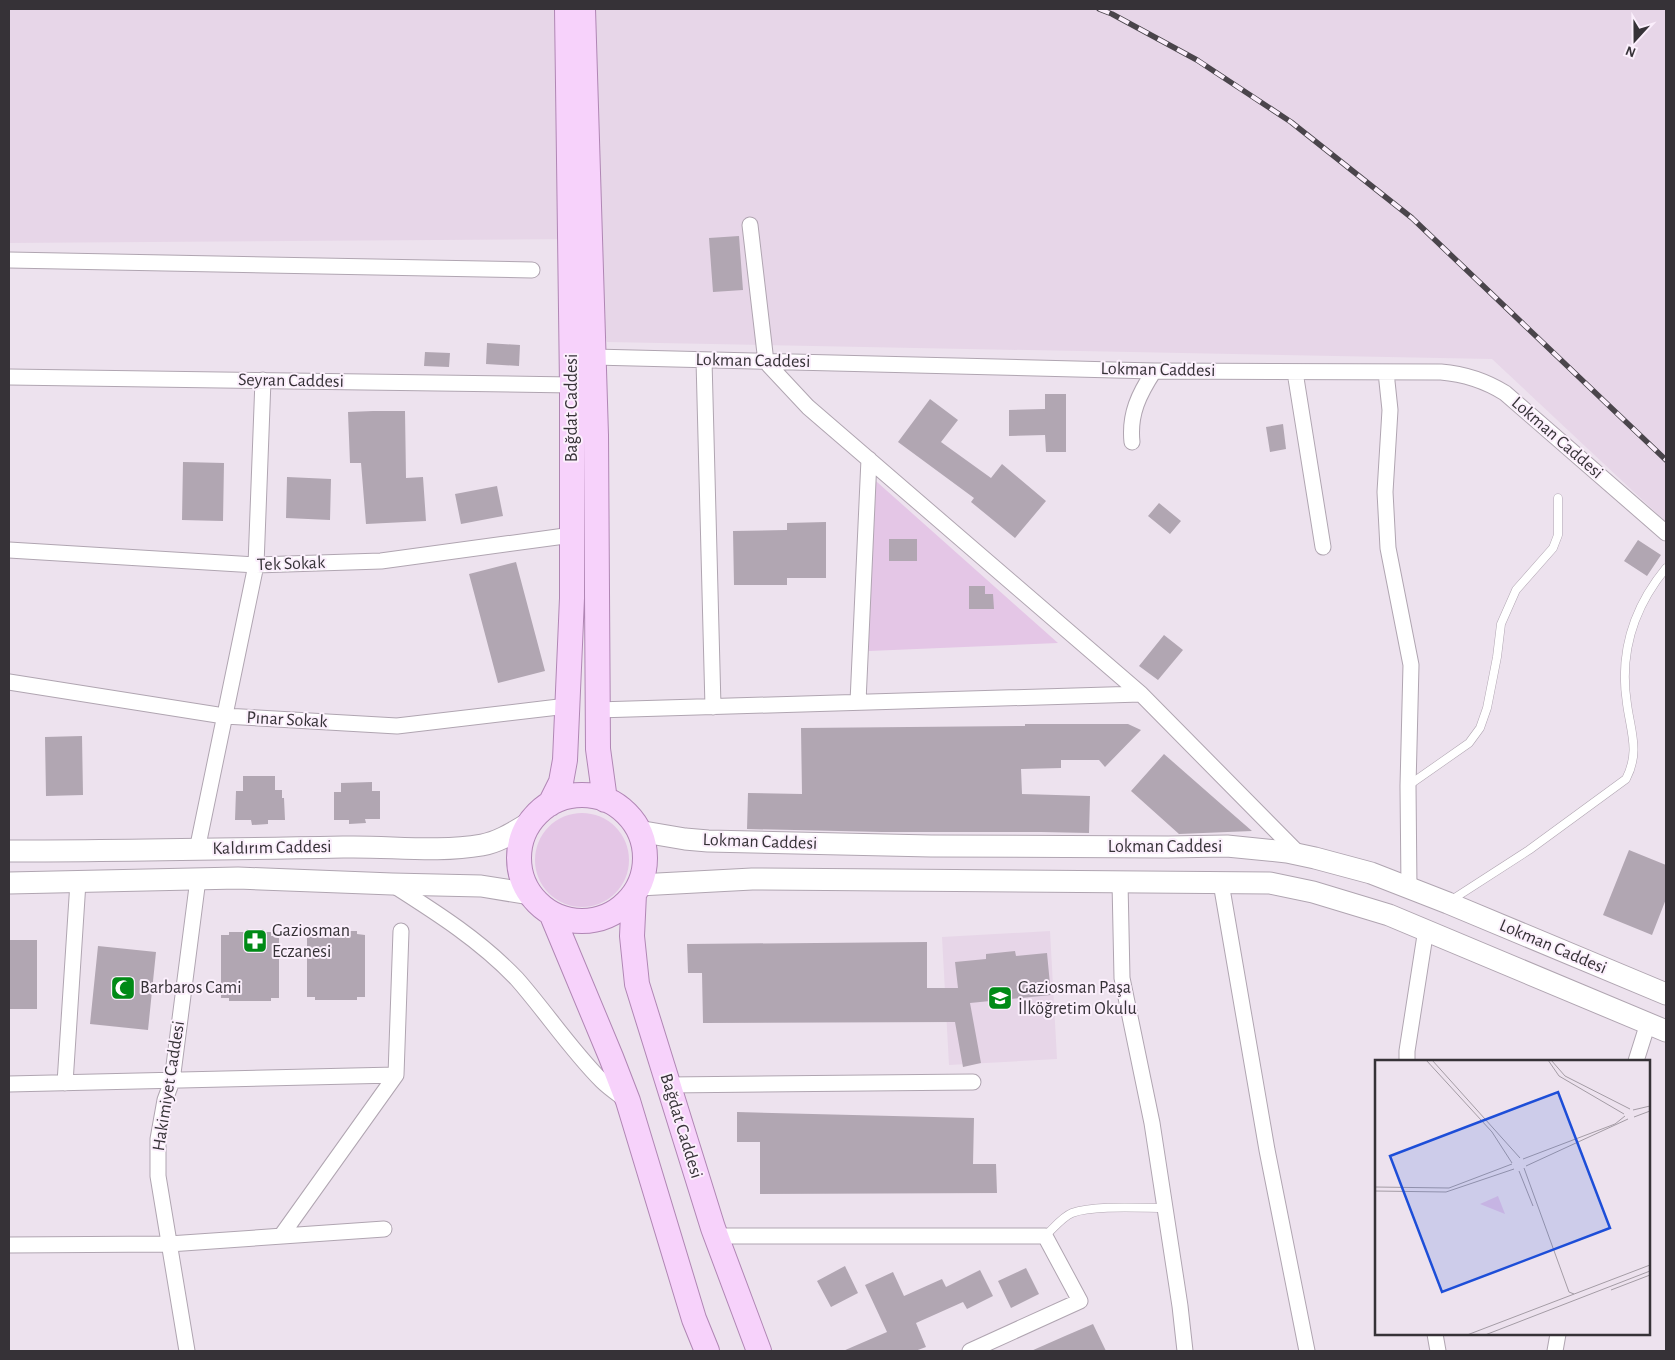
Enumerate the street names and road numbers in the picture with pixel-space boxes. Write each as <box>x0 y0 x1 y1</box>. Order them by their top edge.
street label: Lokman Caddesi <box>696 351 810 371</box>
street label: Bağdat Caddesi <box>563 354 581 462</box>
street label: Lokman Caddesi <box>1101 360 1215 380</box>
street label: Seyran Caddesi <box>238 371 344 391</box>
street label: Lokman Caddesi <box>1508 394 1606 482</box>
street label: Tek Sokak <box>256 554 326 574</box>
street label: Pınar Sokak <box>246 709 329 731</box>
street label: Lokman Caddesi <box>702 831 818 853</box>
street label: Kaldırım Caddesi <box>212 838 332 858</box>
street label: Lokman Caddesi <box>1108 838 1222 856</box>
street label: Lokman Caddesi <box>1497 916 1609 978</box>
street label: Hakimiyet Caddesi <box>150 1020 188 1152</box>
street label: Bağdat Caddesi <box>656 1071 706 1181</box>

